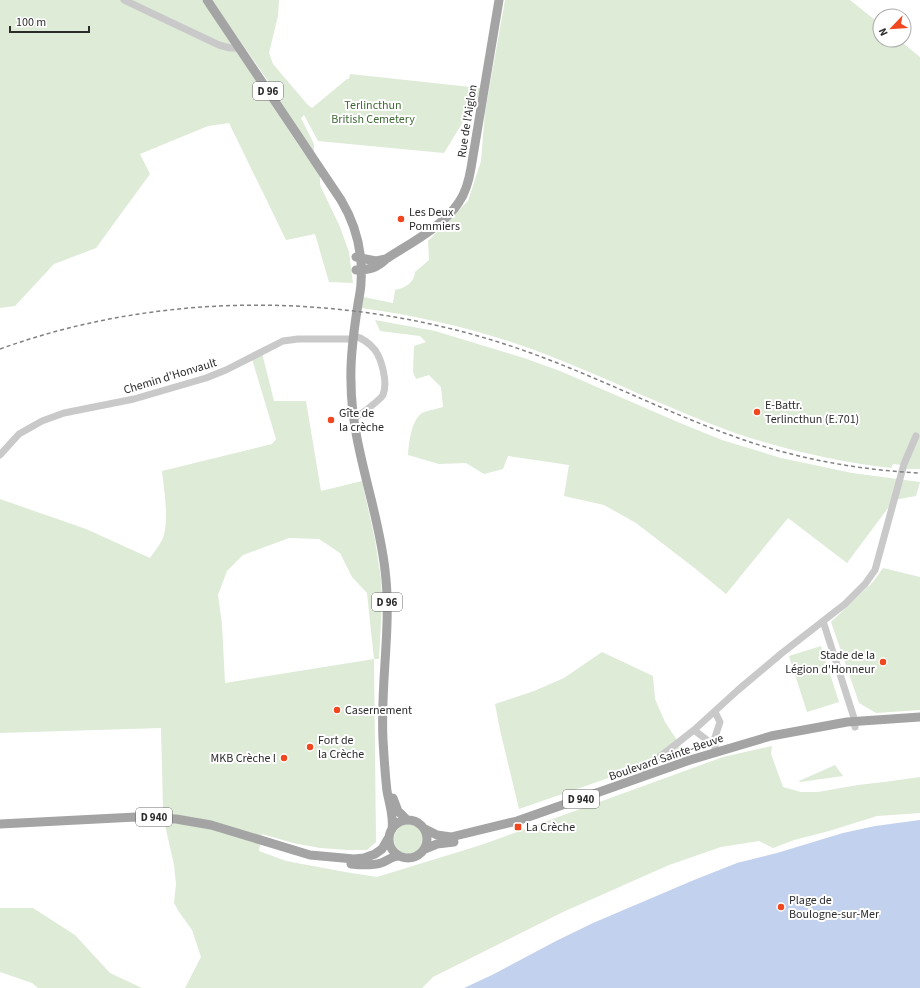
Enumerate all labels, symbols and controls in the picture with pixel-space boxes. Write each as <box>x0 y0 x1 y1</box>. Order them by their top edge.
scale bar <box>10 8 89 34</box>
north arrow <box>872 8 912 48</box>
text: 100 m <box>16 14 46 31</box>
text: N <box>875 26 892 39</box>
road number: D 96 <box>253 82 283 100</box>
street label: Rue de l'Aiglon <box>453 83 482 159</box>
park label: Terlincthun British Cemetery <box>331 97 415 128</box>
place label: Les Deux Pommiers <box>409 204 460 235</box>
marker: Les Deux Pommiers <box>396 214 406 224</box>
street label: Chemin d'Honvault <box>121 354 219 399</box>
place label: E-Battr. Terlincthun (E.701) <box>765 397 859 428</box>
place label: Gîte de la crèche <box>339 405 384 436</box>
marker: E-Battr. Terlincthun (E.701) <box>752 407 762 417</box>
marker: Gîte de la crèche <box>326 415 336 425</box>
road number: D 96 <box>372 593 402 611</box>
place label: Stade de la Légion d'Honneur <box>785 647 876 678</box>
marker: Stade de la Légion d'Honneur <box>878 657 888 667</box>
place label: Casernement <box>345 702 412 719</box>
marker: Casernement <box>332 705 342 715</box>
street label: Boulevard Sainte-Beuve <box>606 730 726 785</box>
place label: Fort de la Crèche <box>318 732 364 763</box>
marker: Fort de la Crèche <box>305 742 315 752</box>
place label: MKB Crèche I <box>211 750 276 767</box>
marker: MKB Crèche I <box>279 753 289 763</box>
road number: D 940 <box>563 790 599 808</box>
road number: D 940 <box>136 808 172 826</box>
place label: La Crèche <box>526 819 575 836</box>
marker: La Crèche <box>513 822 523 832</box>
place label: Plage de Boulogne-sur-Mer <box>789 892 880 923</box>
marker: Plage de Boulogne-sur-Mer <box>776 902 786 912</box>

